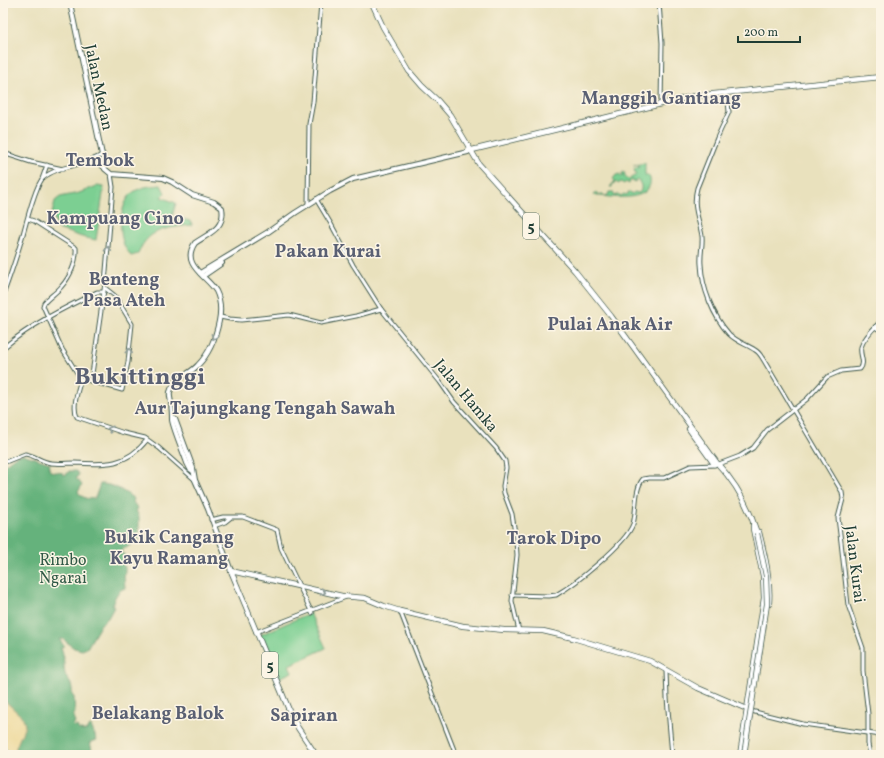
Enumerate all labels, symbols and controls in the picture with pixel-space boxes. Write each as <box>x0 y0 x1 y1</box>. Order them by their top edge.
scale bar <box>738 18 800 44</box>
text: 200 m <box>744 25 778 41</box>
street label: Jalan Medan <box>78 42 118 132</box>
district label: Manggih Gantiang <box>581 87 741 112</box>
district label: Tembok <box>66 149 134 174</box>
district label: Kampuang Cino <box>46 207 184 232</box>
road number: 5 <box>523 213 539 239</box>
district label: Pakan Kurai <box>275 240 381 265</box>
one-way arrow <box>104 246 113 252</box>
district label: Benteng Pasa Ateh <box>83 268 166 314</box>
district label: Pulai Anak Air <box>548 313 673 338</box>
one-way arrow <box>211 333 219 340</box>
one-way arrow <box>124 348 133 354</box>
street label: Jalan Hamka <box>428 355 503 438</box>
district label: Bukittinggi <box>75 361 205 395</box>
district label: Aur Tajungkang Tengah Sawah <box>135 397 396 422</box>
one-way arrow <box>106 425 113 434</box>
street label: Jalan Kurai <box>838 524 870 605</box>
district label: Bukik Cangang Kayu Ramang <box>104 526 234 572</box>
district label: Tarok Dipo <box>507 527 601 552</box>
park label: Rimbo Ngarai <box>39 550 87 590</box>
one-way arrow <box>320 587 326 595</box>
road number: 5 <box>262 652 278 678</box>
district label: Belakang Balok <box>92 702 224 727</box>
district label: Sapiran <box>270 704 338 729</box>

